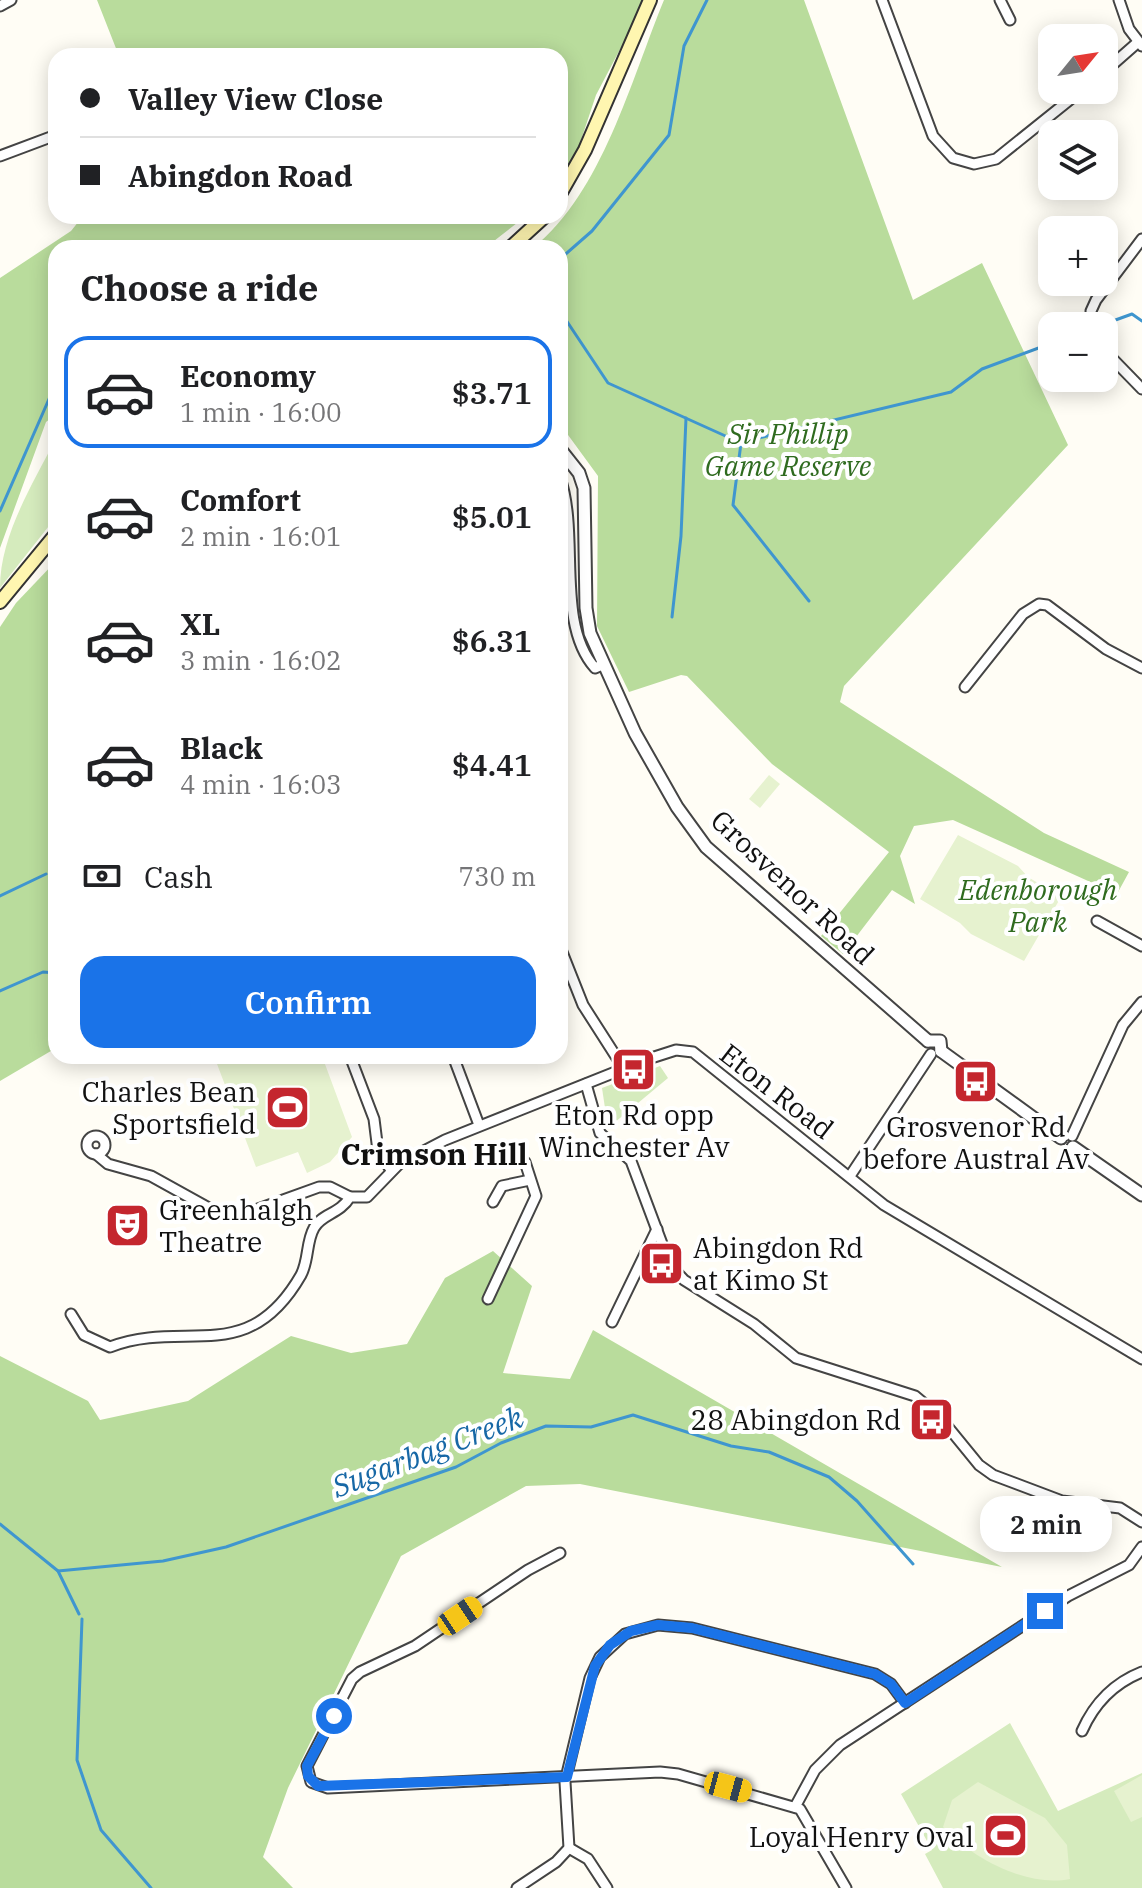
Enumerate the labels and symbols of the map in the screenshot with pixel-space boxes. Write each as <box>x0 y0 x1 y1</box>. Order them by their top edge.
north arrow <box>1038 24 1118 104</box>
park label: Sir Phillip Game Reserve <box>705 415 872 484</box>
street label: Grosvenor Road <box>703 802 883 972</box>
park label: Edenborough Park <box>958 871 1118 940</box>
street label: Eton Road <box>712 1035 842 1147</box>
bus stop icon: Eton Rd opp Winchester Av <box>610 1046 658 1094</box>
bus stop icon: Grosvenor Rd before Austral Av <box>952 1058 1000 1106</box>
place label: Charles Bean Sportsfield <box>82 1073 256 1142</box>
sports icon: Charles Bean Sportsfield <box>263 1083 311 1131</box>
place label: Eton Rd opp Winchester Av <box>538 1096 730 1165</box>
place label: Grosvenor Rd before Austral Av <box>863 1108 1089 1177</box>
district label: Crimson Hill <box>341 1134 527 1173</box>
place label: Greenhalgh Theatre <box>159 1191 313 1260</box>
theatre icon: Greenhalgh Theatre <box>104 1201 152 1249</box>
place label: Abingdon Rd at Kimo St <box>693 1229 863 1298</box>
bus stop icon: Abingdon Rd at Kimo St <box>638 1239 686 1287</box>
bus stop icon: 28 Abingdon Rd <box>908 1395 956 1443</box>
water label: Sugarbag Creek <box>325 1397 528 1506</box>
place label: 28 Abingdon Rd <box>691 1401 901 1438</box>
callout: 2 min <box>979 1495 1111 1551</box>
car <box>433 1593 487 1639</box>
route end <box>1027 1593 1063 1629</box>
route start <box>316 1698 352 1734</box>
car <box>702 1769 754 1805</box>
sports icon: Loyal Henry Oval <box>981 1812 1029 1860</box>
place label: Loyal Henry Oval <box>749 1818 974 1855</box>

